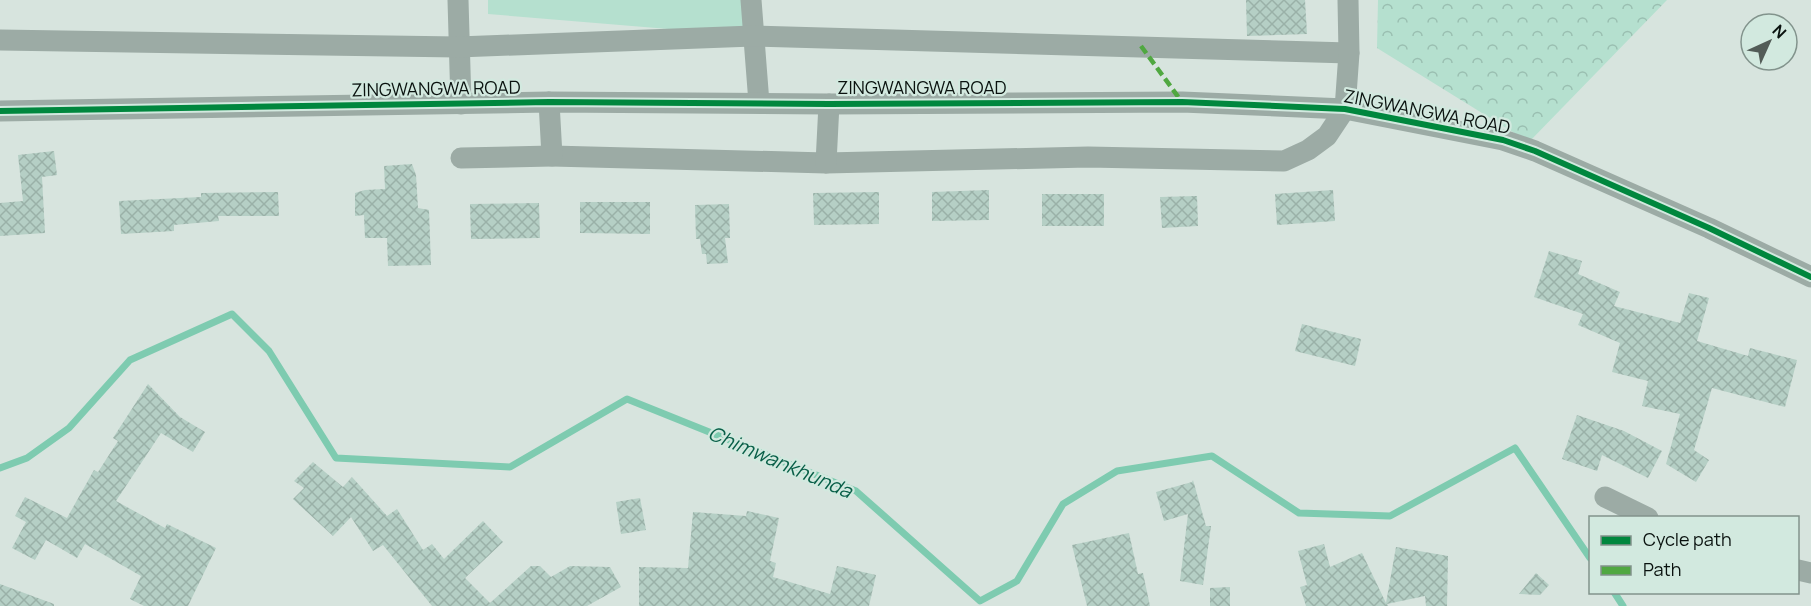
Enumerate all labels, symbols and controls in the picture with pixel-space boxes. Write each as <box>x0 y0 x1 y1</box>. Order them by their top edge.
north arrow <box>1739 12 1799 72</box>
text: N <box>1768 20 1791 43</box>
street label: ZINGWANGWA ROAD <box>351 75 521 101</box>
street label: ZINGWANGWA ROAD <box>837 75 1007 99</box>
street label: ZINGWANGWA ROAD <box>1342 83 1513 139</box>
water label: Chimwankhunda <box>704 419 857 504</box>
legend <box>1589 516 1799 594</box>
text: Cycle path <box>1643 527 1732 551</box>
text: Path <box>1643 557 1681 581</box>

